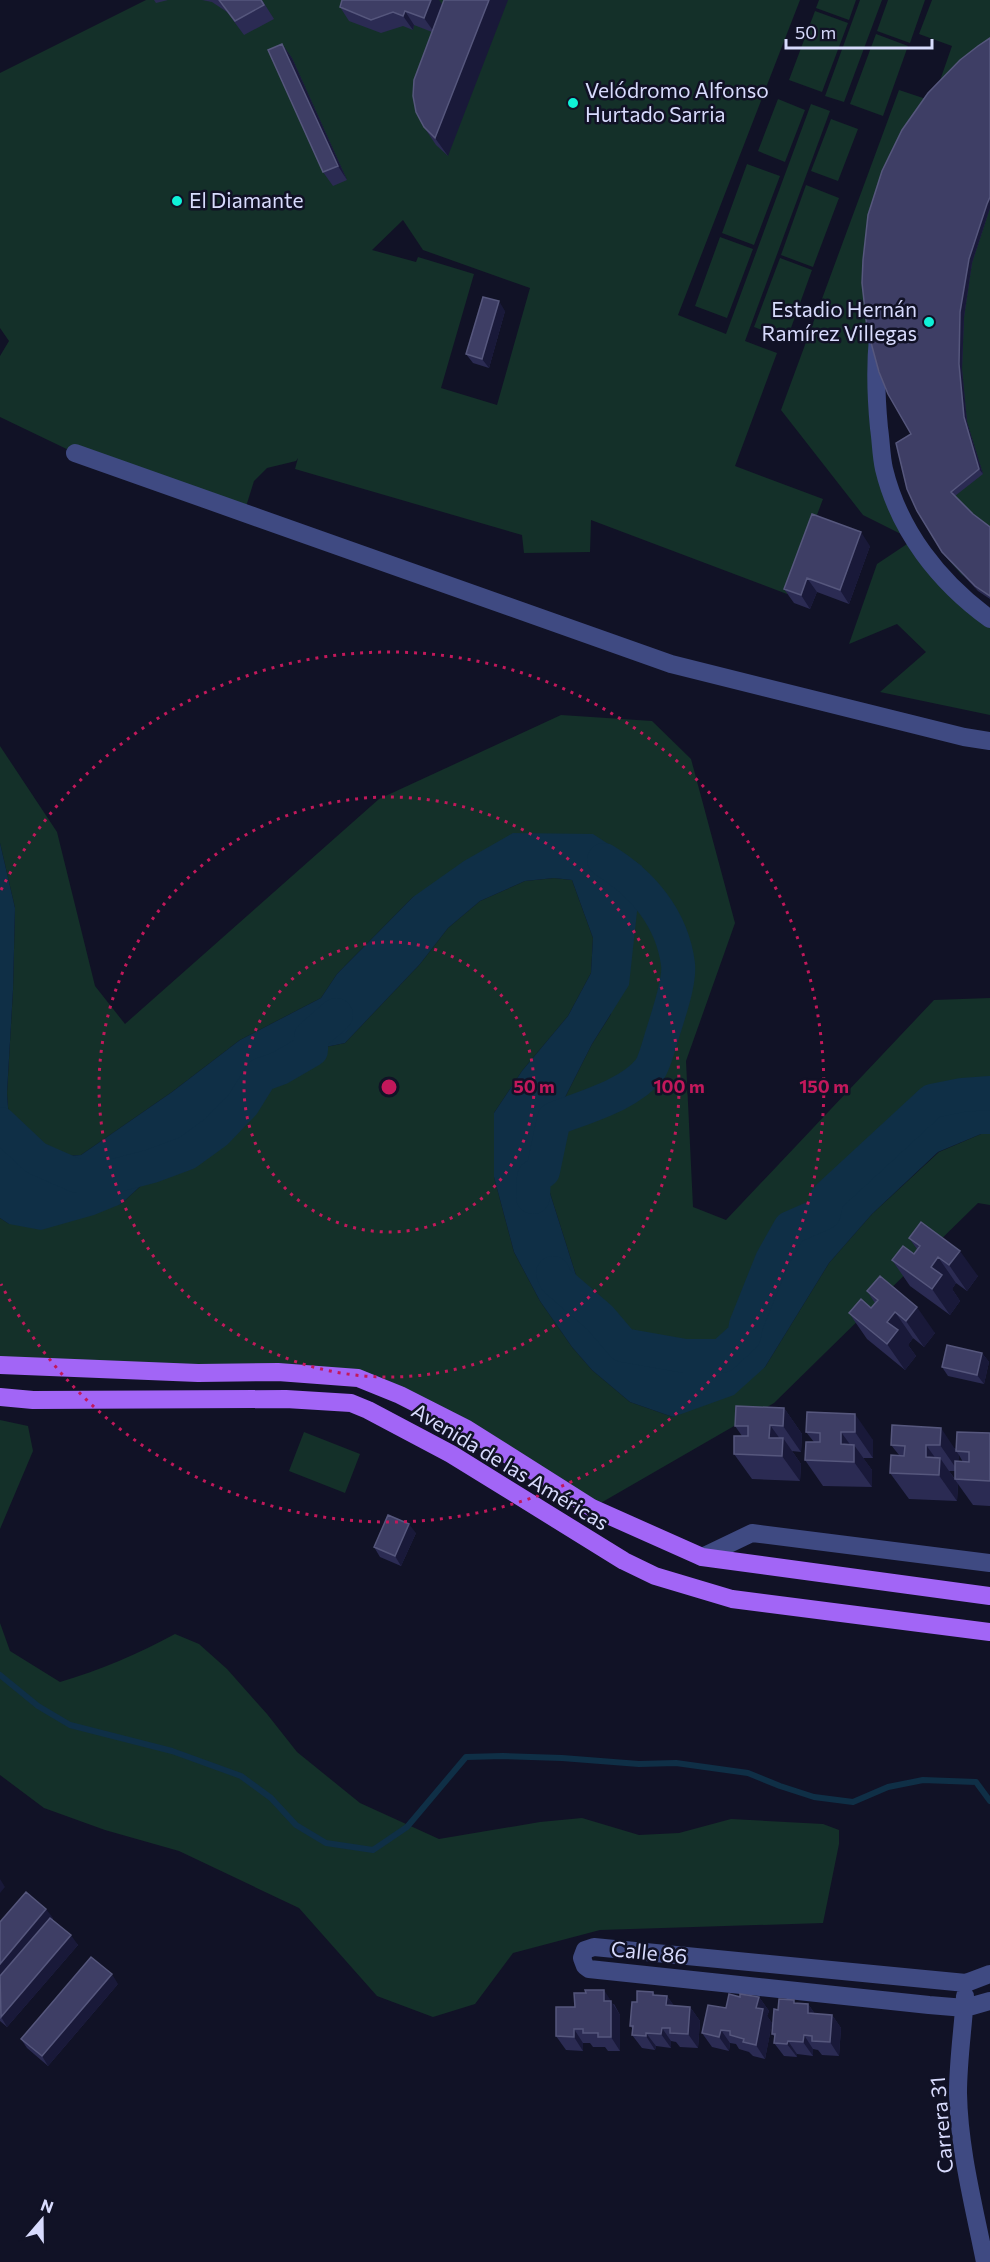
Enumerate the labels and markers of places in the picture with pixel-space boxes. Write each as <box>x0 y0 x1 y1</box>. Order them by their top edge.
place label: Velódromo Alfonso Hurtado Sarria <box>585 77 769 126</box>
marker: Velódromo Alfonso Hurtado Sarria <box>566 96 580 110</box>
place label: El Diamante <box>189 187 304 212</box>
marker: El Diamante <box>170 194 184 208</box>
place label: Estadio Hernán Ramírez Villegas <box>761 296 917 345</box>
marker: Estadio Hernán Ramírez Villegas <box>922 315 936 329</box>
centre of rings <box>379 1077 399 1097</box>

